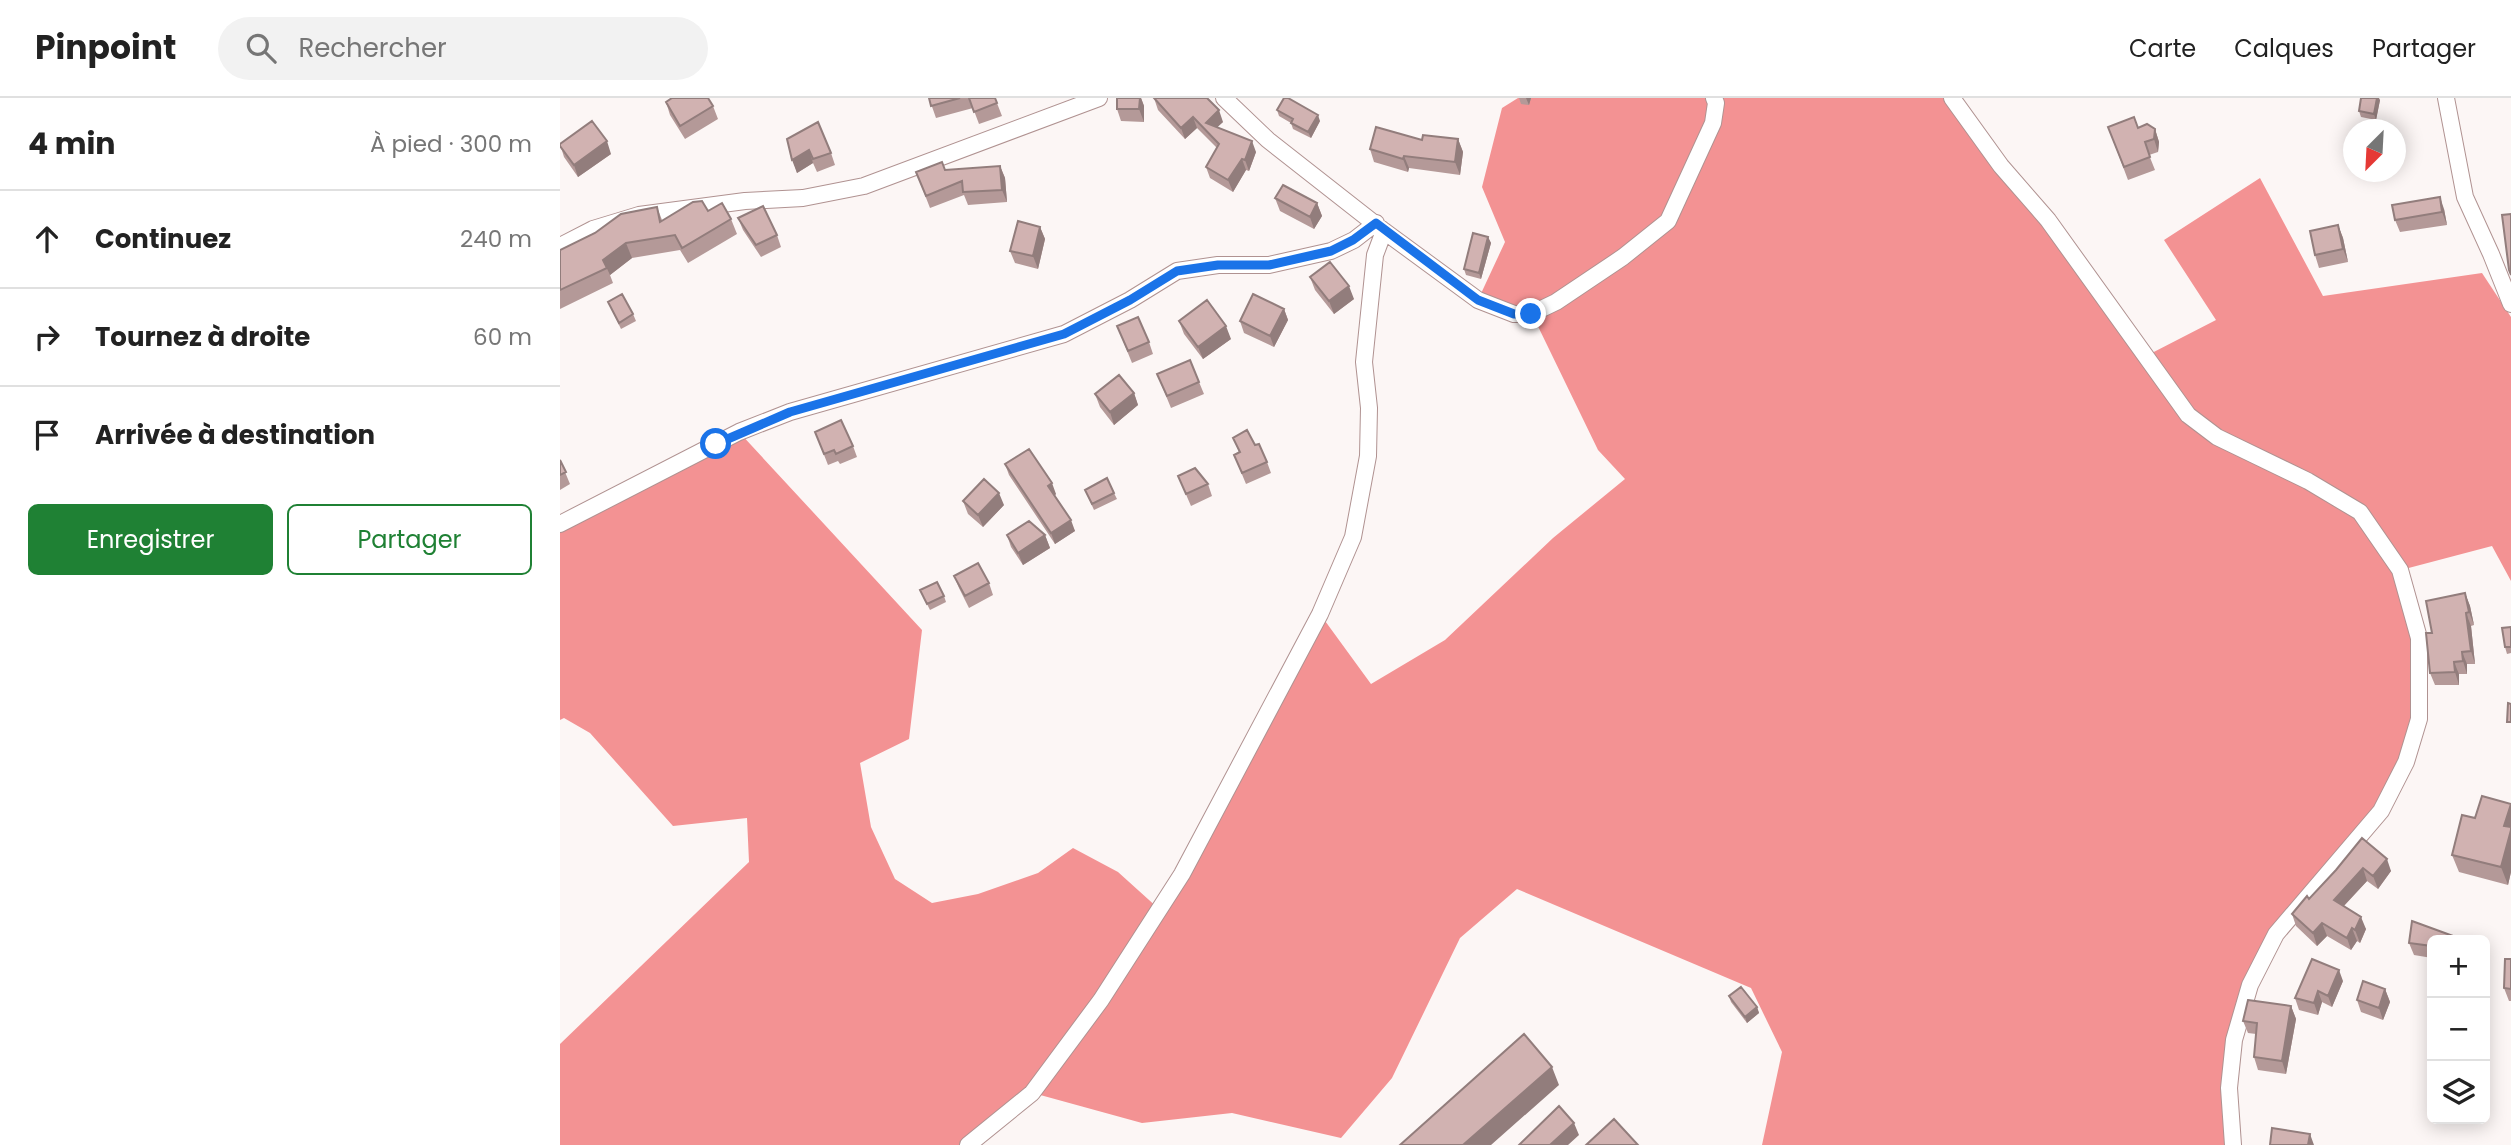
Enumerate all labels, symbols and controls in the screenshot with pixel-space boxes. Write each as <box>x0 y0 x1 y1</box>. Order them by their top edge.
search box <box>218 17 708 80</box>
text: Pinpoint <box>35 24 176 71</box>
icon: search <box>242 29 280 67</box>
text: Rechercher <box>298 30 447 66</box>
text: Carte <box>2129 32 2196 65</box>
text: Calques <box>2234 32 2334 65</box>
text: Partager <box>2372 32 2476 65</box>
north arrow <box>2343 119 2406 182</box>
text: 4 min <box>28 122 116 165</box>
text: À pied · 300 m <box>370 128 532 160</box>
icon: ahead <box>28 220 66 258</box>
text: Continuez <box>95 221 231 257</box>
text: 240 m <box>460 223 532 255</box>
route end <box>1515 298 1546 329</box>
icon: right <box>28 318 66 356</box>
text: Tournez à droite <box>95 319 310 355</box>
text: 60 m <box>473 321 532 353</box>
icon: arrive <box>28 416 66 454</box>
text: Arrivée à destination <box>95 417 375 453</box>
route start <box>700 428 731 459</box>
button: Enregistrer <box>28 504 273 575</box>
button: Partager <box>287 504 532 575</box>
map controls <box>2427 935 2490 1124</box>
button: + <box>2427 935 2490 998</box>
button: − <box>2427 998 2490 1061</box>
button: layers <box>2427 1061 2490 1124</box>

